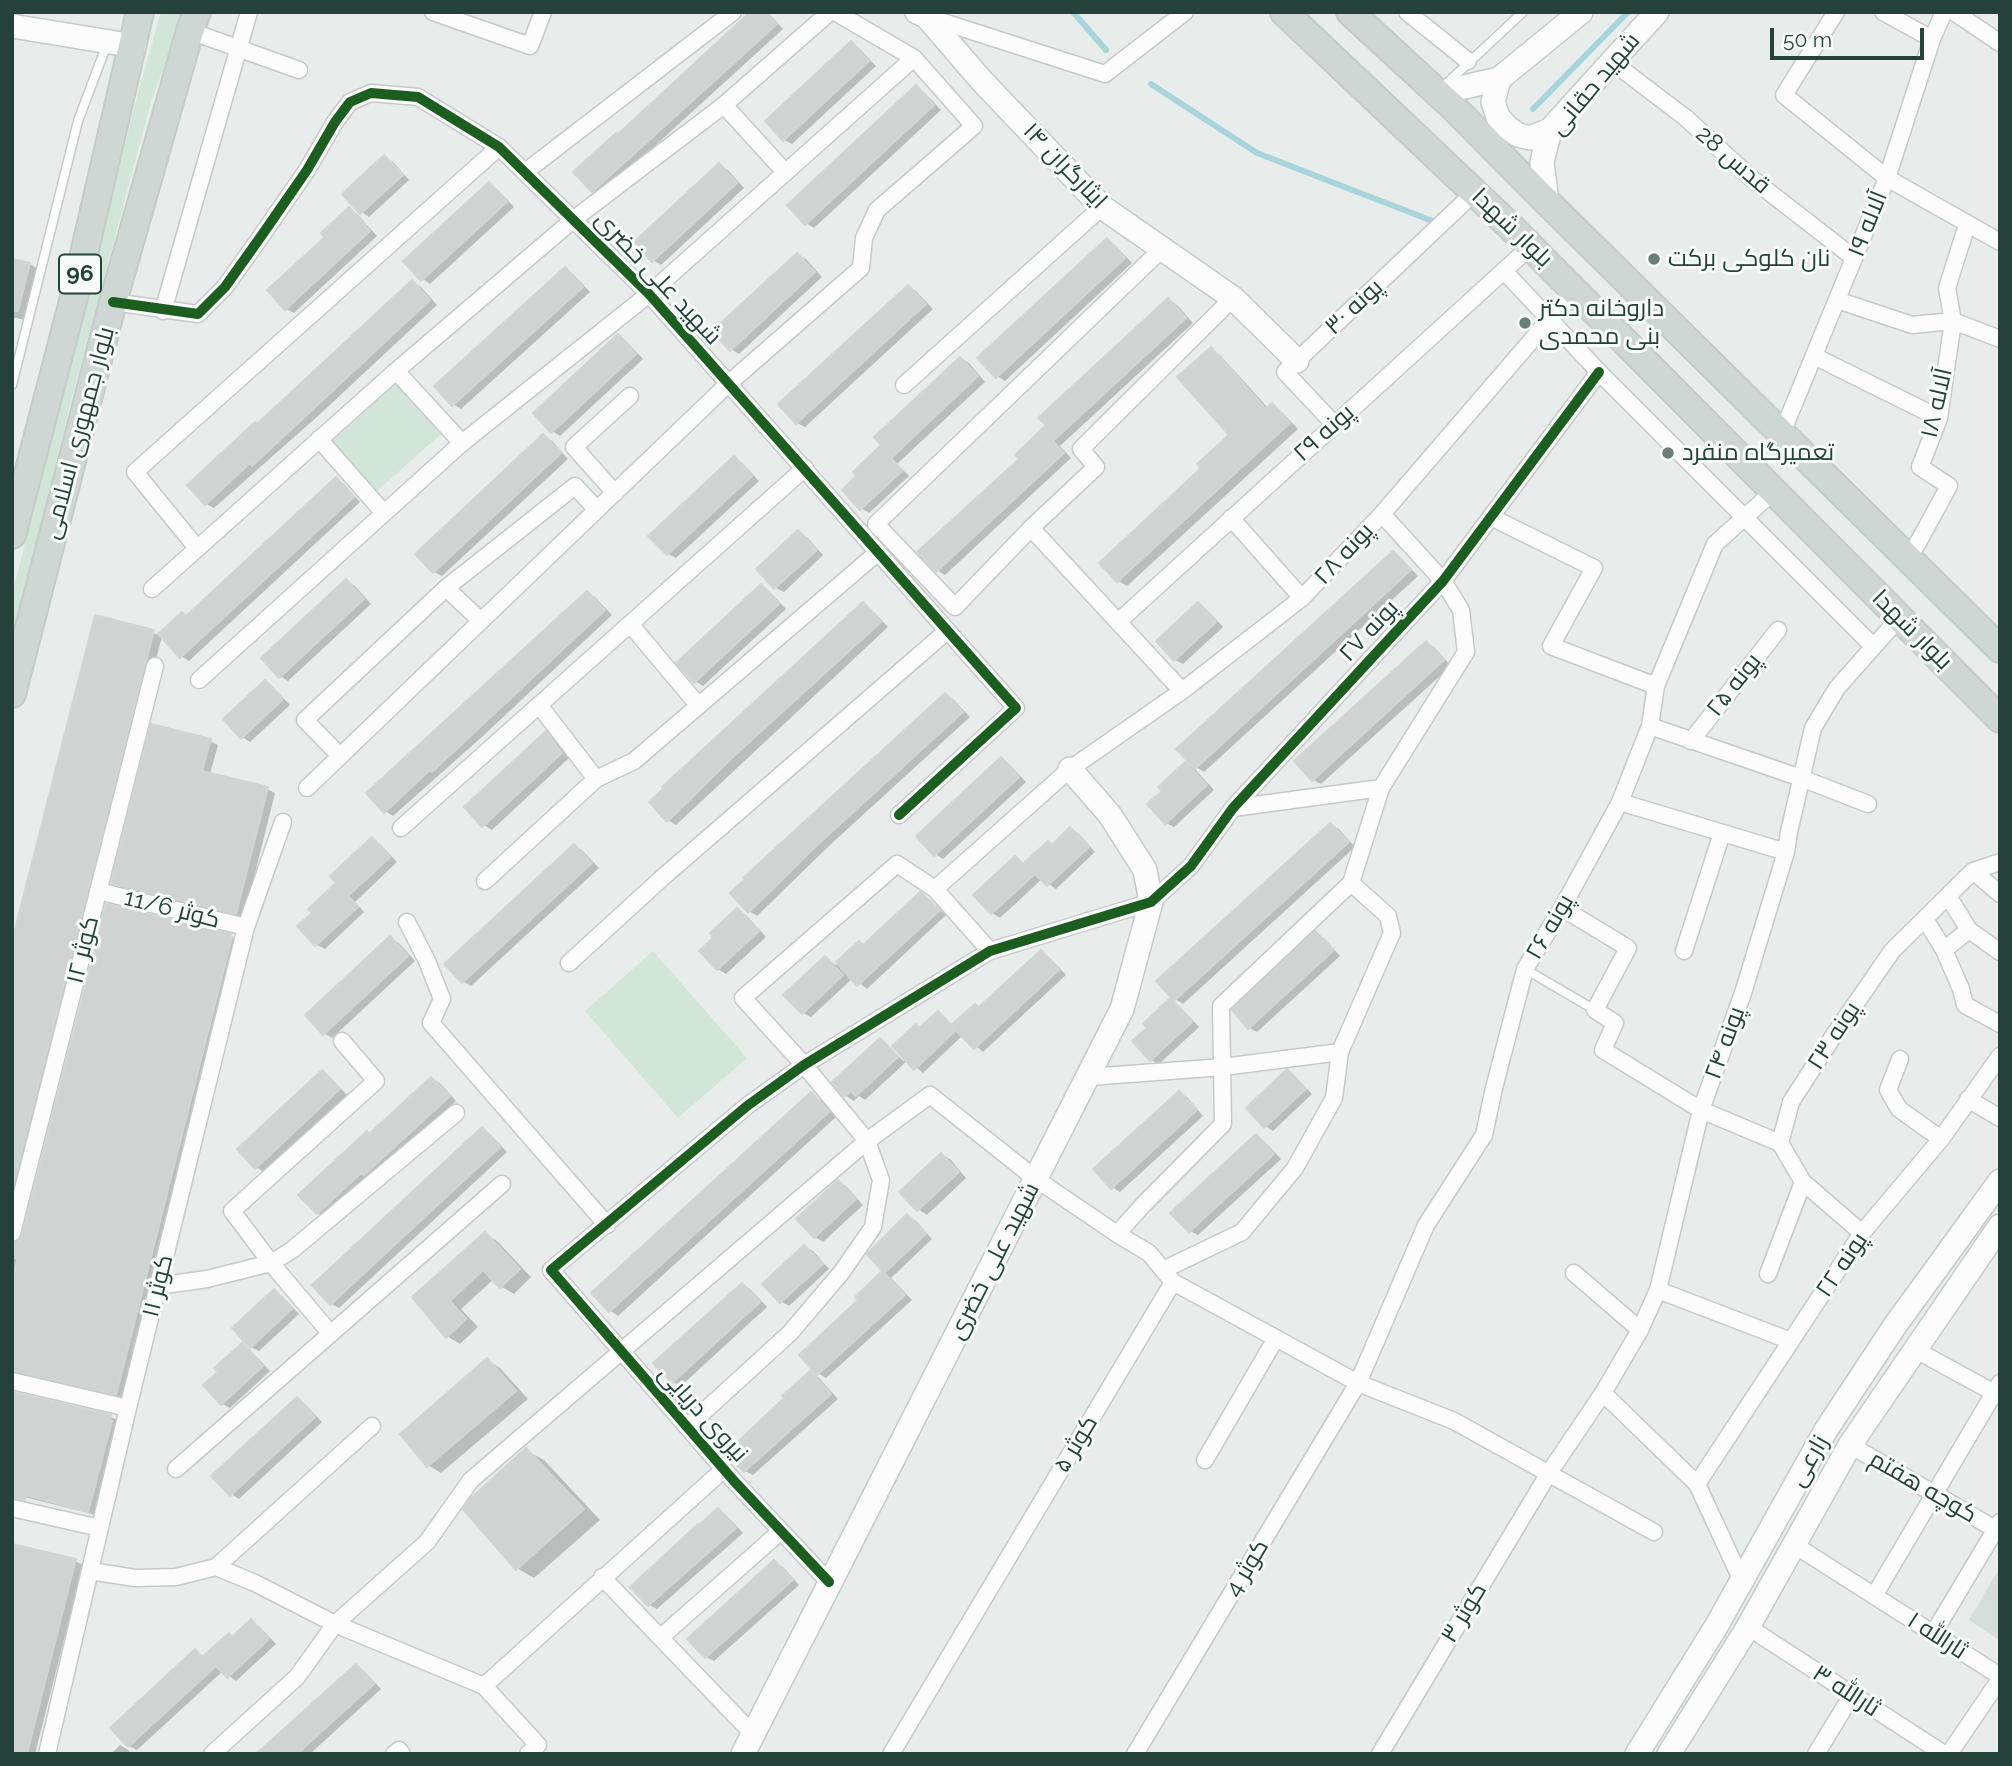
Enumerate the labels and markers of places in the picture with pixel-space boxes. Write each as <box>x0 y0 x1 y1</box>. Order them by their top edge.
place label: نان کلوکی برکت <box>1668 245 1830 273</box>
marker: نان کلوکی برکت <box>1646 251 1662 267</box>
place label: داروخانه دکتر بنی محمدی <box>1539 295 1664 351</box>
marker: داروخانه دکتر بنی محمدی <box>1517 315 1533 331</box>
place label: تعمیرگاه منفرد <box>1682 439 1834 467</box>
marker: تعمیرگاه منفرد <box>1660 445 1676 461</box>

